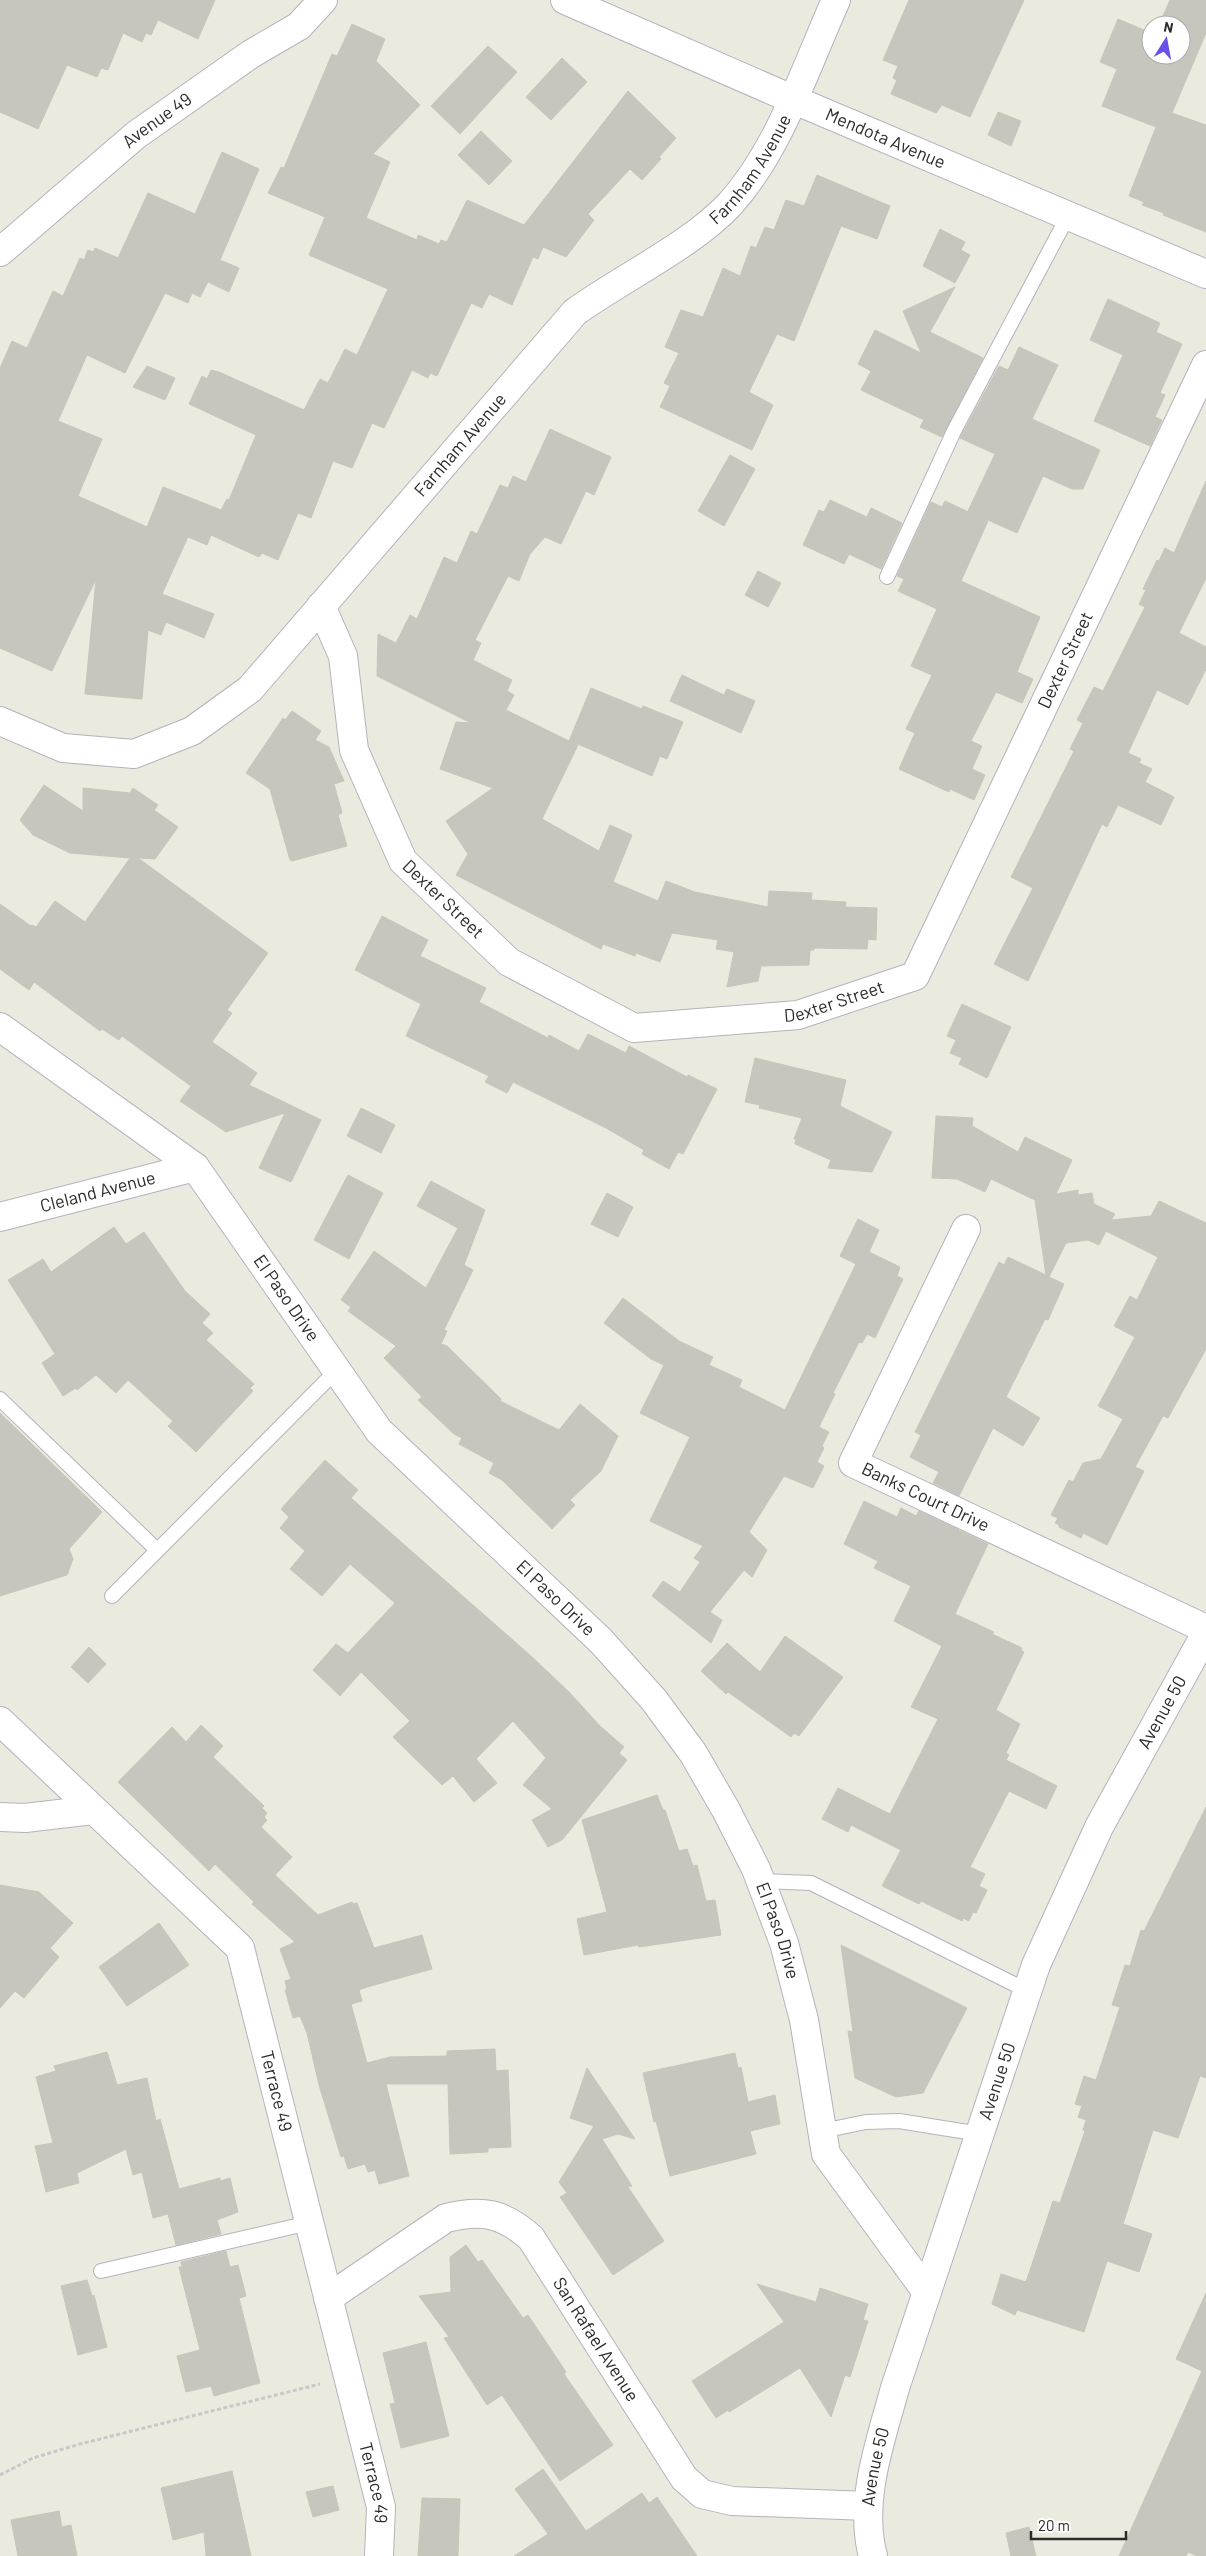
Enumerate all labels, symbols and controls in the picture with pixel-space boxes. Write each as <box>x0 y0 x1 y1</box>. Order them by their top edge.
north arrow <box>1141 15 1191 65</box>
text: N <box>1162 18 1175 36</box>
street label: Avenue 49 <box>117 87 195 152</box>
street label: Mendota Avenue <box>822 102 949 173</box>
street label: Farnham Avenue <box>704 110 795 229</box>
street label: Farnham Avenue <box>409 388 510 501</box>
street label: Dexter Street <box>1032 608 1097 712</box>
street label: Dexter Street <box>398 855 489 942</box>
street label: Dexter Street <box>783 975 887 1026</box>
street label: Cleland Avenue <box>38 1166 158 1216</box>
street label: El Paso Drive <box>249 1250 325 1345</box>
street label: Banks Court Drive <box>858 1457 993 1536</box>
street label: El Paso Drive <box>512 1555 600 1640</box>
street label: Avenue 50 <box>1132 1671 1190 1752</box>
street label: El Paso Drive <box>752 1879 805 1981</box>
street label: Avenue 50 <box>973 2039 1019 2122</box>
street label: Terrace 49 <box>256 2048 298 2134</box>
street label: San Rafael Avenue <box>549 2273 644 2405</box>
street label: Avenue 50 <box>856 2425 893 2507</box>
street label: Terrace 49 <box>355 2440 393 2524</box>
scale bar <box>1031 2508 1126 2540</box>
text: 20 m <box>1038 2516 1070 2534</box>

